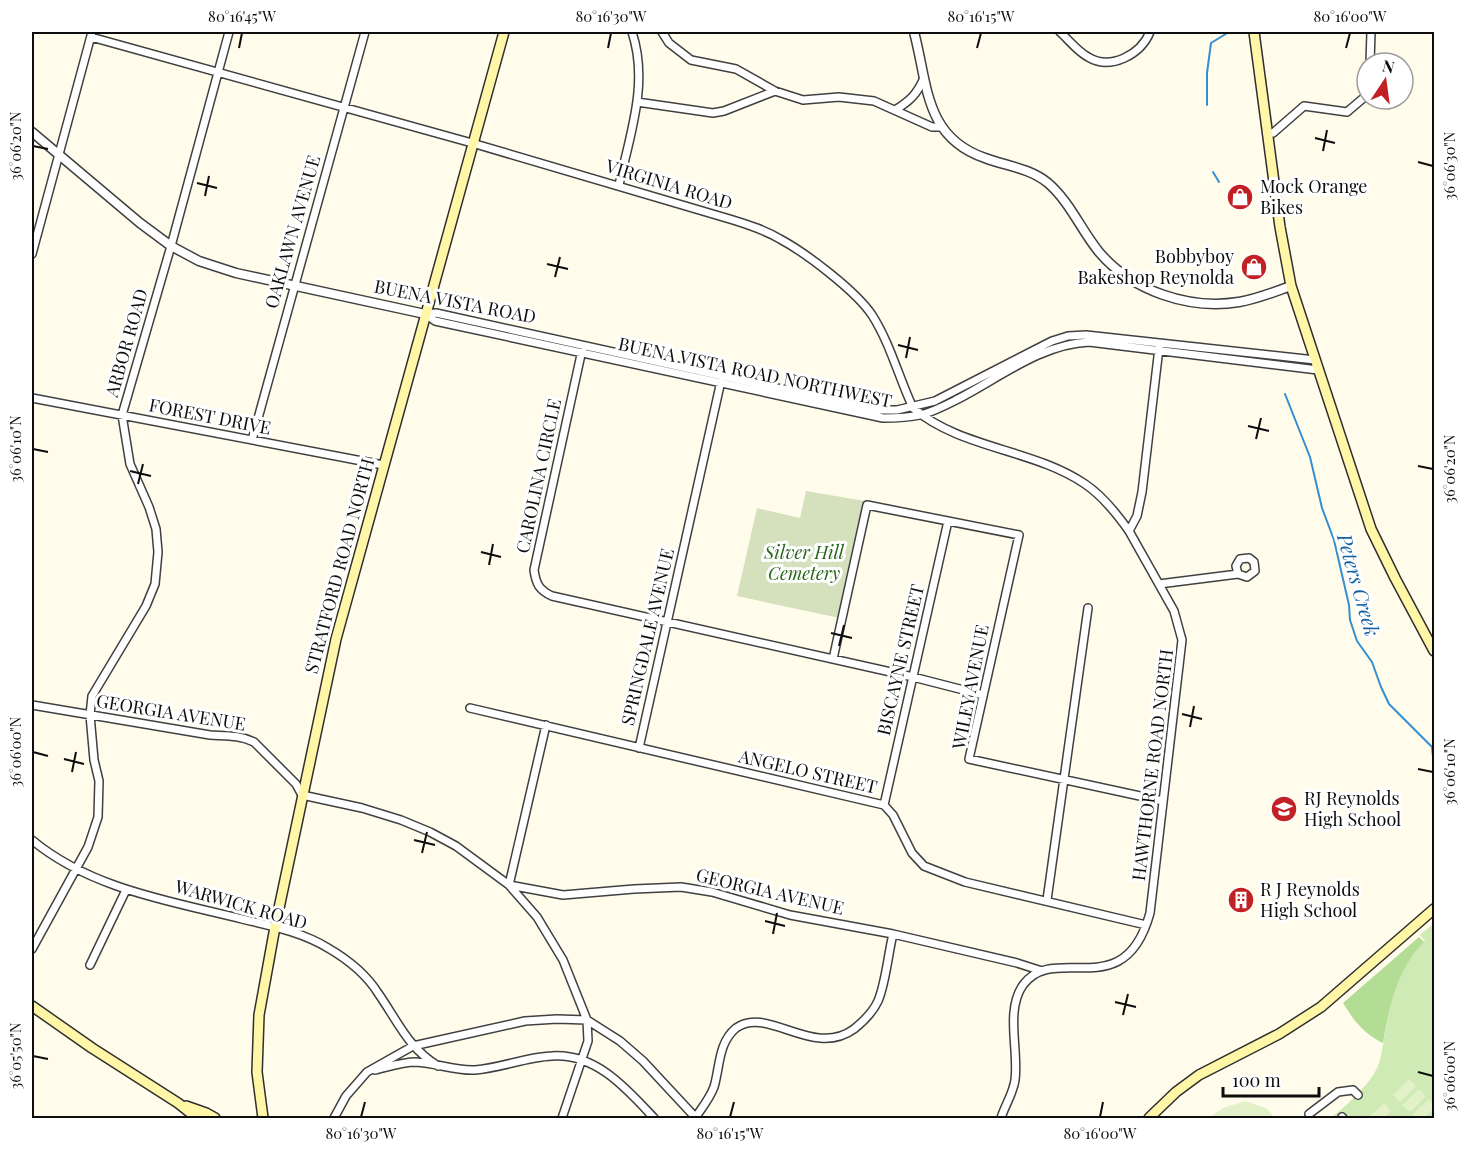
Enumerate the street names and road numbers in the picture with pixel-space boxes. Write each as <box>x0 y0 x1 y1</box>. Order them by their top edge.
street label: OAKLAWN AVENUE <box>259 152 325 311</box>
street label: VIRGINIA ROAD <box>602 153 736 215</box>
street label: BUENA VISTA ROAD <box>372 274 538 328</box>
street label: ARBOR ROAD <box>99 286 153 401</box>
street label: BUENA VISTA ROAD NORTHWEST <box>616 331 894 413</box>
street label: FOREST DRIVE <box>147 392 273 440</box>
street label: CAROLINA CIRCLE <box>510 396 566 555</box>
street label: STRATFORD ROAD NORTH <box>299 455 379 676</box>
street label: SPRINGDALE AVENUE <box>615 546 679 728</box>
street label: BISCAYNE STREET <box>871 582 929 738</box>
street label: WILEY AVENUE <box>946 622 994 752</box>
street label: HAWTHORNE ROAD NORTH <box>1126 648 1178 882</box>
street label: GEORGIA AVENUE <box>95 688 248 736</box>
street label: ANGELO STREET <box>736 743 880 799</box>
street label: GEORGIA AVENUE <box>694 862 847 920</box>
street label: WARWICK ROAD <box>171 873 310 934</box>

